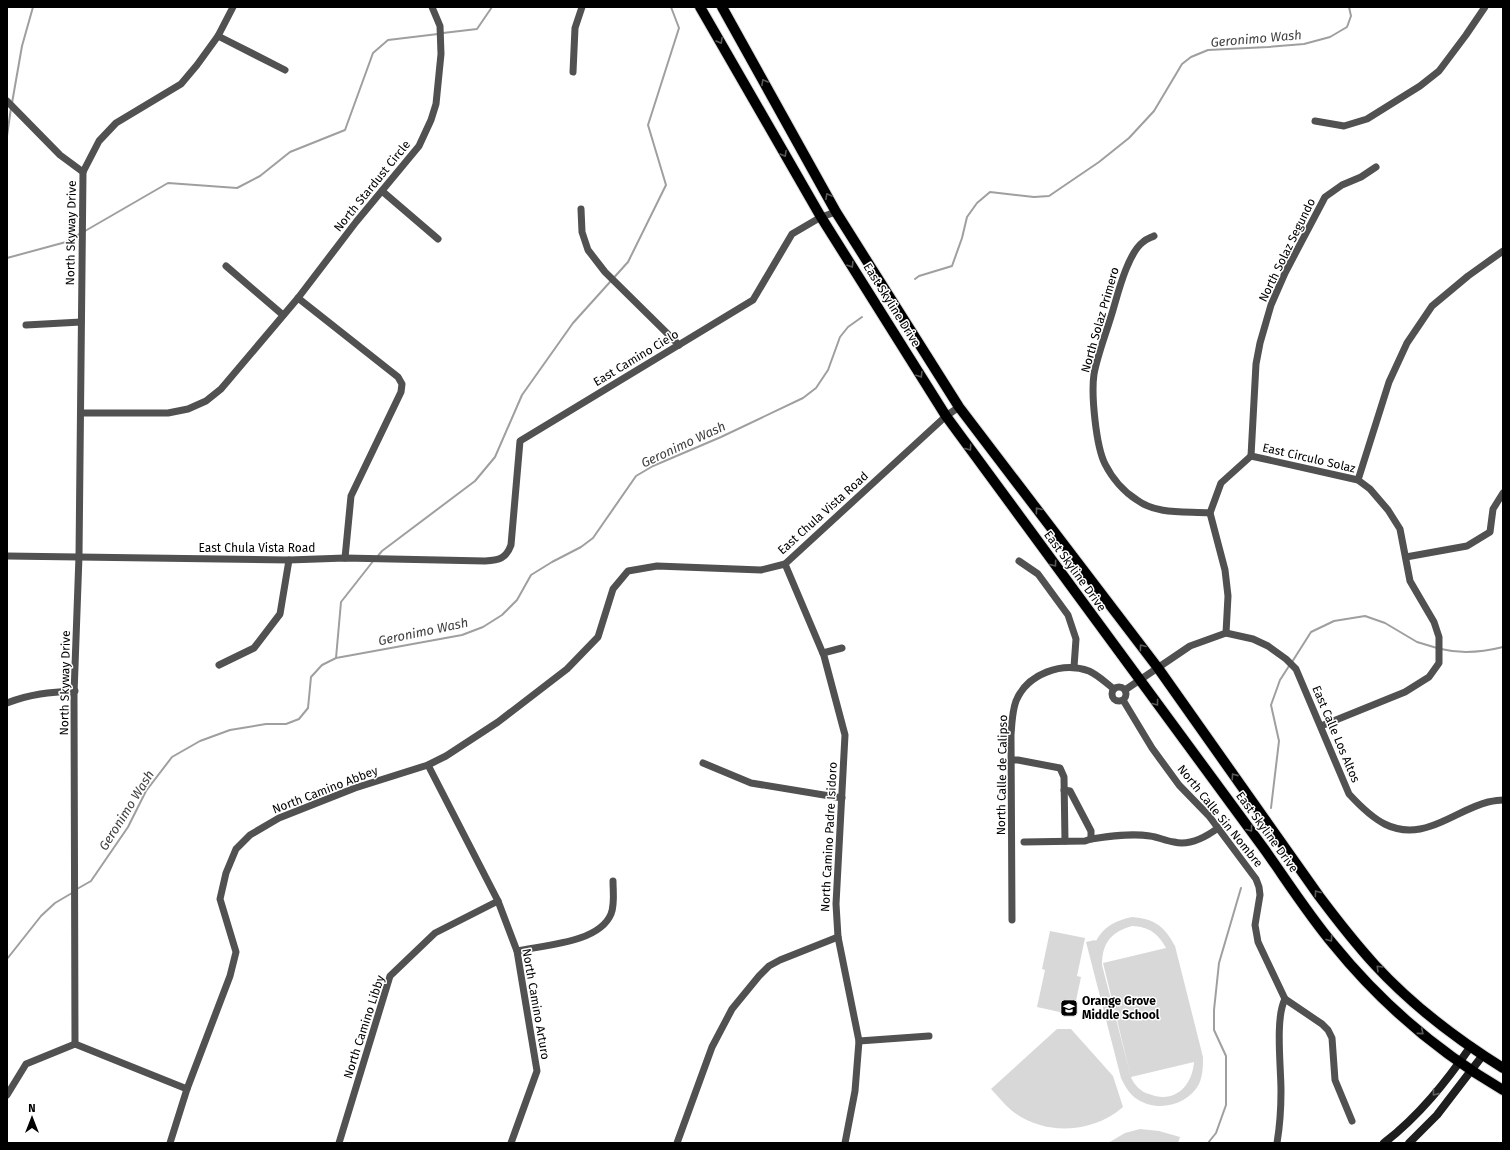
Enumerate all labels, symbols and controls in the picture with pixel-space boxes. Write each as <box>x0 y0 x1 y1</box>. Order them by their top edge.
water label: Geronimo Wash <box>1210 27 1302 50</box>
one-way arrow <box>715 37 722 44</box>
one-way arrow <box>762 79 769 86</box>
street label: North Stardust Circle <box>331 138 413 234</box>
one-way arrow <box>780 149 787 157</box>
street label: North Skyway Drive <box>63 180 79 286</box>
one-way arrow <box>825 193 832 200</box>
street label: North Solaz Segundo <box>1256 196 1318 304</box>
one-way arrow <box>846 261 854 268</box>
street label: East Skyline Drive <box>861 261 923 349</box>
street label: North Solaz Primero <box>1078 266 1122 374</box>
street label: East Camino Cielo <box>591 327 681 389</box>
one-way arrow <box>915 371 923 378</box>
water label: Geronimo Wash <box>639 418 728 471</box>
street label: East Circulo Solaz <box>1261 440 1357 476</box>
one-way arrow <box>964 443 971 450</box>
street label: East Chula Vista Road <box>775 469 871 557</box>
one-way arrow <box>1035 507 1043 514</box>
street label: East Skyline Drive <box>1041 528 1109 614</box>
street label: East Chula Vista Road <box>199 541 315 555</box>
one-way arrow <box>1049 560 1057 567</box>
water label: Geronimo Wash <box>377 615 469 648</box>
street label: North Skyway Drive <box>57 630 73 736</box>
one-way arrow <box>1140 644 1147 651</box>
street label: East Calle Los Altos <box>1309 683 1363 785</box>
one-way arrow <box>1151 698 1158 705</box>
street label: North Calle de Calipso <box>994 715 1010 835</box>
street label: North Camino Padre Isidoro <box>818 762 840 912</box>
street label: North Calle Sin Nombre <box>1174 762 1266 870</box>
street label: North Camino Abbey <box>270 763 380 817</box>
water label: Geronimo Wash <box>96 768 157 853</box>
one-way arrow <box>1232 773 1239 780</box>
street label: East Skyline Drive <box>1233 789 1301 875</box>
one-way arrow <box>1245 825 1252 832</box>
one-way arrow <box>1314 890 1322 897</box>
one-way arrow <box>1325 935 1332 942</box>
street label: North Camino Arturo <box>519 947 553 1061</box>
one-way arrow <box>1376 965 1384 973</box>
street label: North Camino Libby <box>341 973 387 1080</box>
place label: Orange Grove Middle School <box>1082 994 1160 1022</box>
school or university icon: Orange Grove Middle School <box>1059 998 1079 1018</box>
one-way arrow <box>1416 1028 1423 1035</box>
one-way arrow <box>1433 1089 1440 1096</box>
north arrow <box>12 1098 52 1138</box>
text: N <box>28 1102 36 1115</box>

